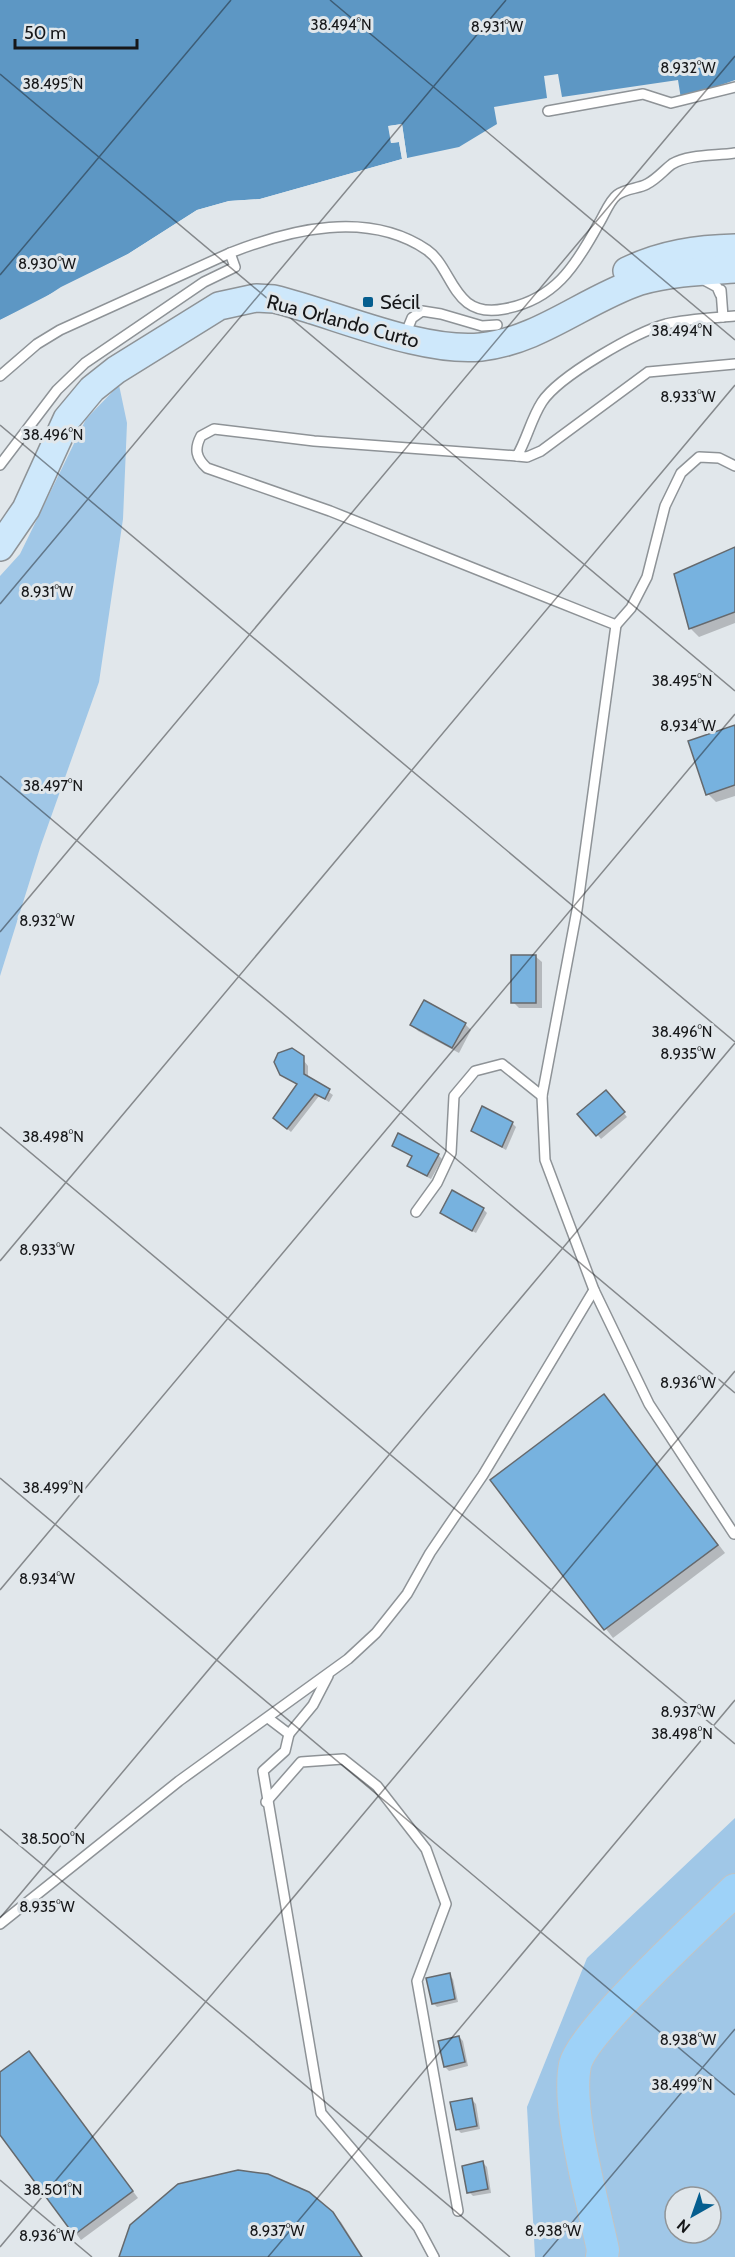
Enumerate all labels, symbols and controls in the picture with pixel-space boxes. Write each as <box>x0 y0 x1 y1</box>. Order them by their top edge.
scale bar <box>15 12 136 50</box>
text: 38.494°N <box>311 16 371 34</box>
text: 8.931°W <box>471 18 524 36</box>
text: 50 m <box>24 22 66 44</box>
text: 8.932°W <box>660 59 716 77</box>
text: 38.495°N <box>23 75 83 93</box>
text: 8.930°W <box>18 255 77 273</box>
street label: Rua Orlando Curto <box>264 289 422 353</box>
place label: Sécil <box>380 290 420 314</box>
marker: Sécil <box>361 295 375 309</box>
text: 38.494°N <box>652 322 712 340</box>
text: 8.933°W <box>660 388 717 406</box>
text: 38.496°N <box>23 426 83 444</box>
text: 8.931°W <box>21 583 74 601</box>
text: 38.495°N <box>652 672 712 690</box>
text: 8.934°W <box>660 717 717 735</box>
text: 38.497°N <box>23 777 83 795</box>
text: 8.932°W <box>19 912 75 930</box>
text: 38.496°N <box>652 1023 712 1041</box>
text: 8.935°W <box>660 1045 717 1063</box>
text: 38.498°N <box>22 1128 84 1146</box>
text: 8.933°W <box>19 1241 76 1259</box>
text: 8.936°W <box>660 1374 717 1392</box>
text: 38.499°N <box>23 1479 83 1497</box>
text: 8.934°W <box>19 1570 76 1588</box>
text: 8.937°W <box>661 1703 716 1721</box>
text: 38.498°N <box>651 1725 713 1743</box>
text: 38.500°N <box>21 1830 85 1848</box>
text: 8.935°W <box>19 1898 76 1916</box>
text: 8.938°W <box>660 2031 717 2049</box>
text: 38.499°N <box>652 2076 712 2094</box>
text: 38.501°N <box>24 2181 82 2199</box>
north arrow <box>663 2185 723 2245</box>
text: N <box>673 2215 694 2237</box>
text: 8.937°W <box>250 2222 305 2240</box>
text: 8.938°W <box>525 2222 582 2240</box>
text: 8.936°W <box>19 2227 76 2245</box>

